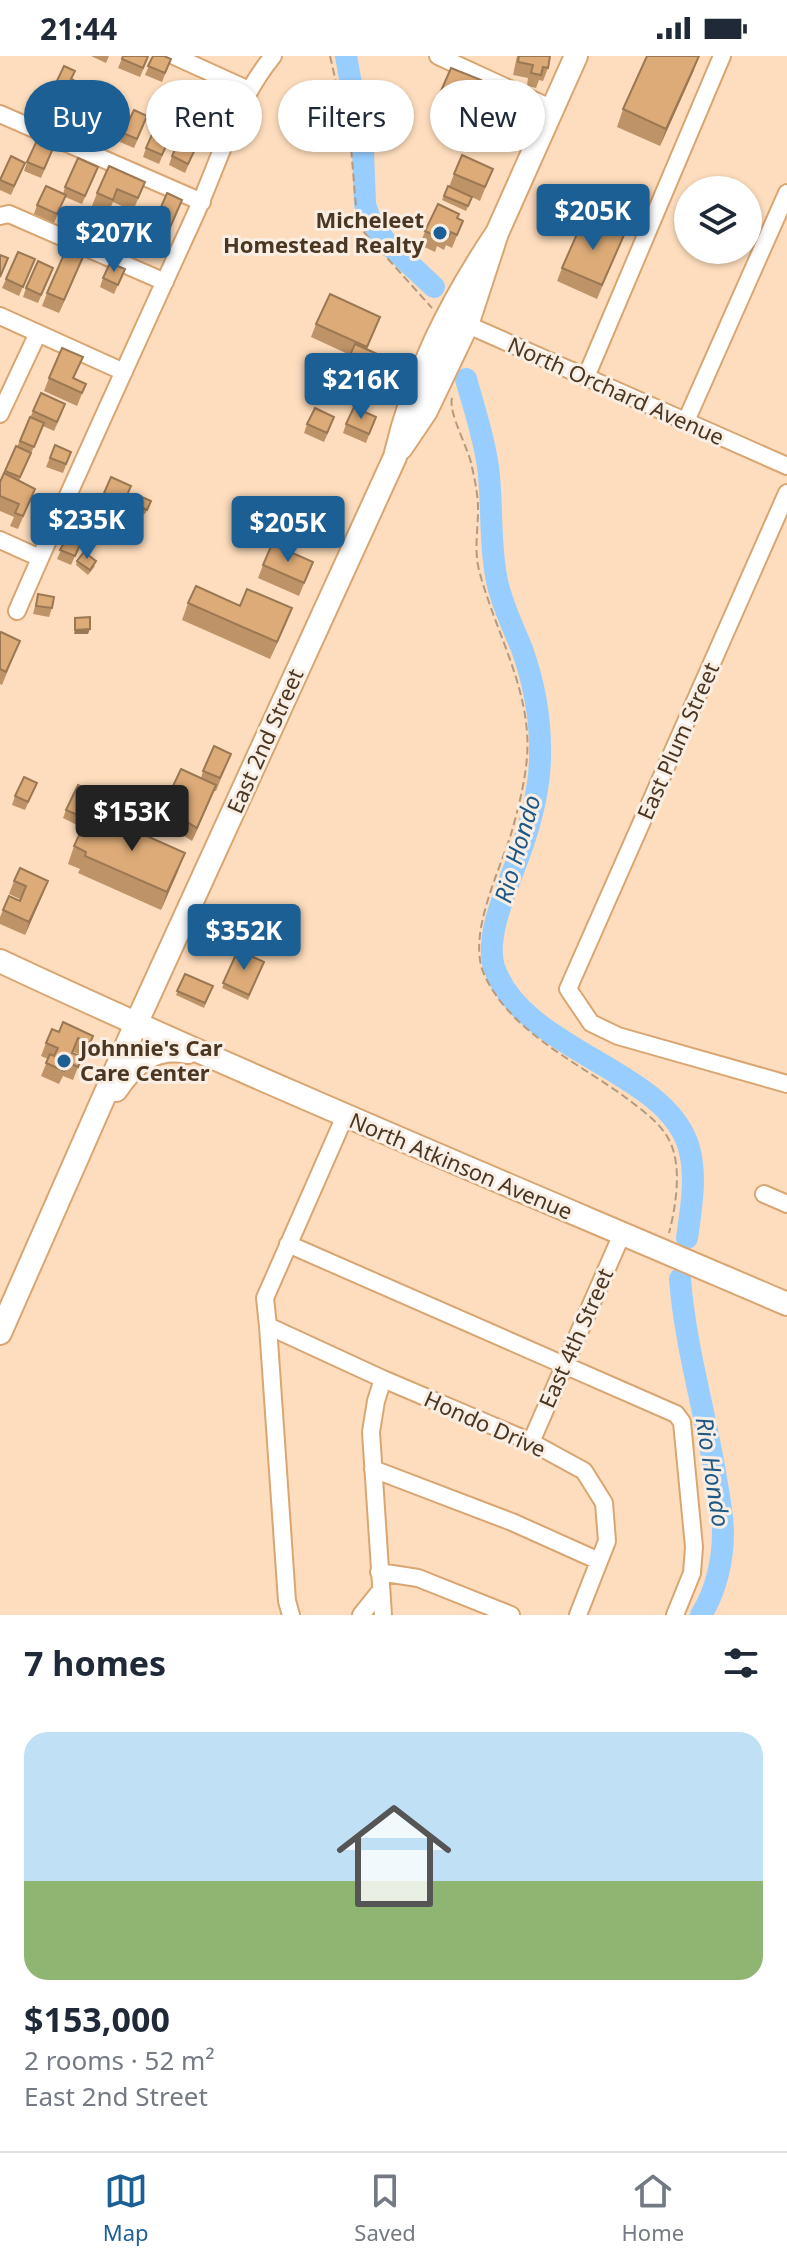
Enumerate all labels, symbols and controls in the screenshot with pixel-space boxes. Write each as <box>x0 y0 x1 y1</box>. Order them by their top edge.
text: 21:44 <box>40 8 117 49</box>
chip: Buy <box>24 80 130 152</box>
chip: Rent <box>146 80 262 152</box>
chip: Filters <box>278 80 414 152</box>
chip: New <box>430 80 545 152</box>
map controls <box>674 176 762 264</box>
button: layers <box>674 176 762 264</box>
pin: $205K <box>537 184 649 252</box>
text: $205K <box>555 192 631 228</box>
place label: Micheleet Homestead Realty <box>223 204 424 259</box>
pin: $207K <box>58 206 170 274</box>
text: $207K <box>76 214 152 250</box>
marker: Micheleet Homestead Realty <box>431 224 449 242</box>
street label: North Orchard Avenue <box>503 329 729 451</box>
pin: $216K <box>305 353 417 421</box>
text: $216K <box>323 361 399 397</box>
pin: $235K <box>31 493 143 561</box>
pin: $205K <box>232 496 344 564</box>
text: $235K <box>49 501 125 537</box>
text: $205K <box>250 504 326 540</box>
street label: East Plum Street <box>629 657 725 824</box>
street label: East 2nd Street <box>219 663 309 818</box>
pin: $153K <box>76 785 188 853</box>
water label: Rio Hondo <box>485 791 548 906</box>
text: $153K <box>94 793 170 829</box>
pin: $352K <box>188 904 300 972</box>
text: $352K <box>206 912 282 948</box>
place label: Johnnie's Car Care Center <box>78 1032 223 1087</box>
marker: Johnnie's Car Care Center <box>55 1052 73 1070</box>
street label: North Atkinson Avenue <box>345 1104 578 1226</box>
street label: East 4th Street <box>531 1263 619 1412</box>
street label: Hondo Drive <box>420 1383 551 1463</box>
water label: Rio Hondo <box>689 1414 738 1529</box>
text: 7 homes <box>24 1640 166 1686</box>
icon: filters <box>719 1641 763 1685</box>
icon: home <box>322 1784 466 1928</box>
text: $153,000 <box>24 1996 170 2042</box>
text: 2 rooms · 52 m² <box>24 2042 214 2078</box>
text: East 2nd Street <box>24 2078 208 2114</box>
tab: Map <box>103 2169 149 2247</box>
tab: Saved <box>354 2169 416 2247</box>
tab: Home <box>622 2169 684 2247</box>

